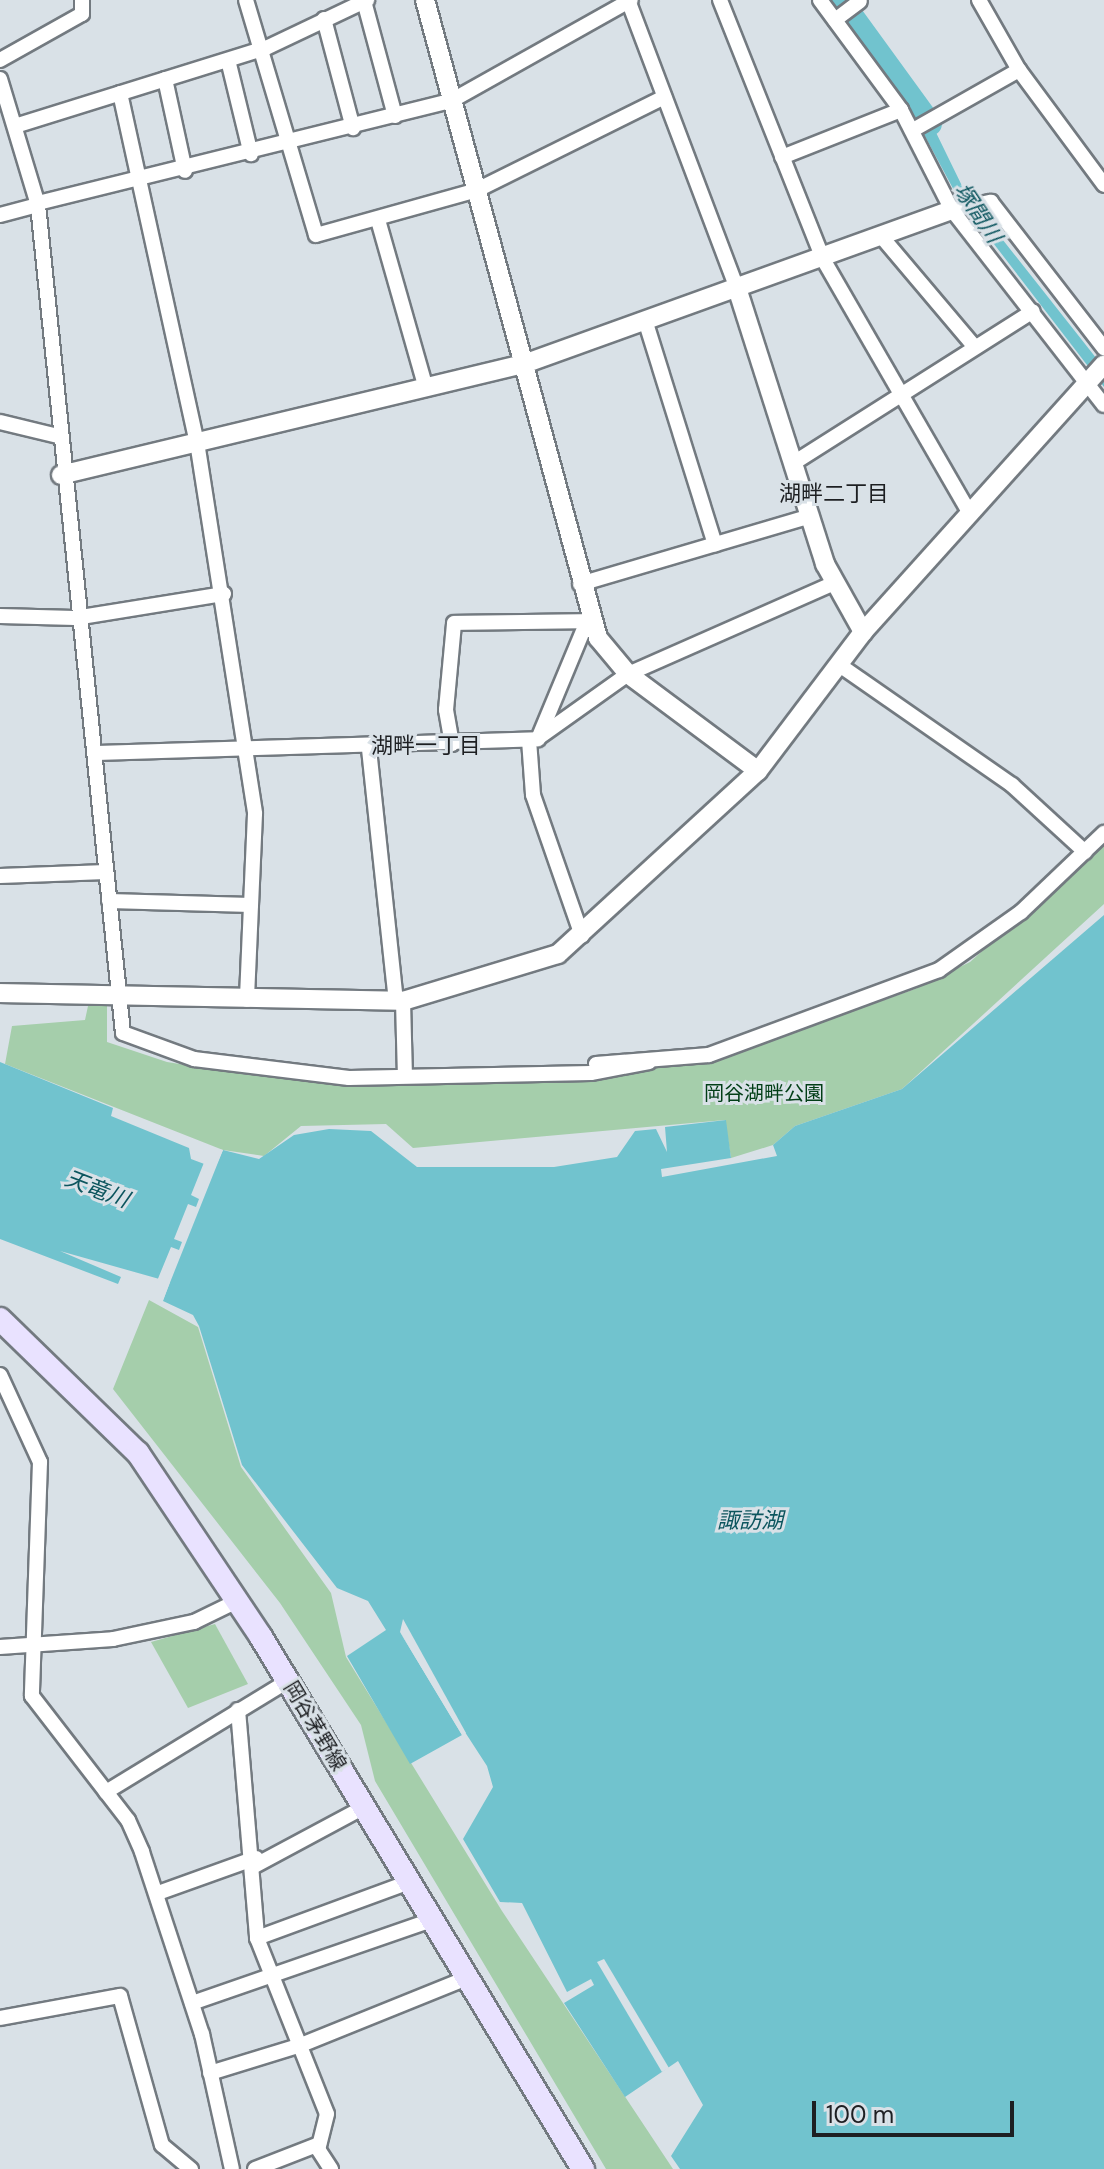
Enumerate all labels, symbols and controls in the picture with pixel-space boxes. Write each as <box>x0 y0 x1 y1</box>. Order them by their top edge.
water label: 塚間川 <box>949 178 1007 248</box>
district label: 湖畔二丁目 <box>779 481 889 507</box>
district label: 湖畔一丁目 <box>371 733 481 759</box>
park label: 岡谷湖畔公園 <box>704 1081 824 1105</box>
water label: 天竜川 <box>61 1165 133 1213</box>
water label: 諏訪湖 <box>717 1508 783 1534</box>
street label: 岡谷茅野線 <box>279 1677 351 1775</box>
scale bar <box>816 2085 1018 2135</box>
text: 100 m <box>826 2099 894 2130</box>

